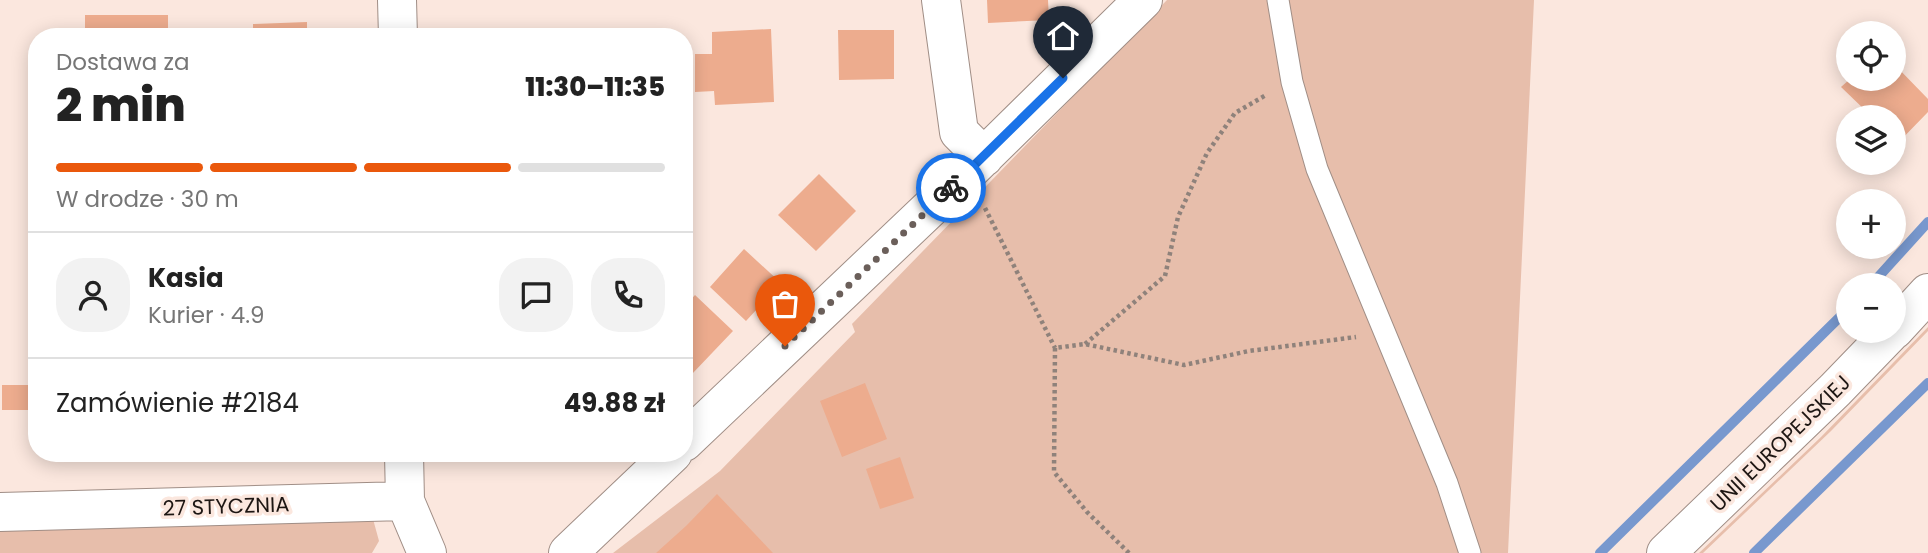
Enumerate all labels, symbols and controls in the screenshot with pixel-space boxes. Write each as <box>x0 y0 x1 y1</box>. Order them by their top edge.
pin <box>1033 6 1093 78</box>
icon: home <box>1044 17 1082 55</box>
map controls <box>1836 21 1906 343</box>
button: locate <box>1836 21 1906 91</box>
text: Dostawa za <box>56 46 189 78</box>
text: 11:30–11:35 <box>525 69 665 105</box>
text: 2 min <box>56 73 186 137</box>
button: layers <box>1836 105 1906 175</box>
courier <box>916 153 986 223</box>
icon: bike <box>932 169 970 207</box>
text: W drodze · 30 m <box>56 183 239 215</box>
button: + <box>1836 189 1906 259</box>
button: person <box>56 258 130 332</box>
button: chat <box>499 258 573 332</box>
button: phone <box>591 258 665 332</box>
text: Kasia <box>148 260 224 296</box>
button: − <box>1836 273 1906 343</box>
pin <box>755 274 815 346</box>
icon: bag <box>766 285 804 323</box>
text: Kurier · 4.9 <box>148 299 265 331</box>
street label: UNII EUROPEJSKIEJ <box>1703 368 1857 518</box>
text: Zamówienie #2184 <box>56 385 299 421</box>
text: 49.88 zł <box>564 385 665 421</box>
street label: 27 STYCZNIA <box>162 489 290 523</box>

